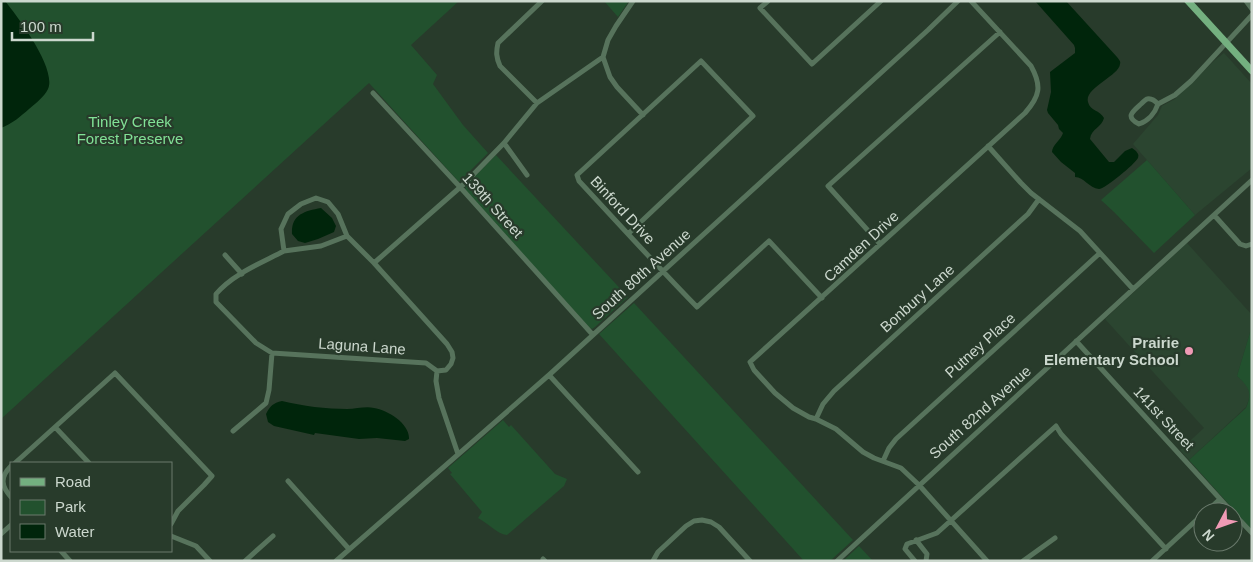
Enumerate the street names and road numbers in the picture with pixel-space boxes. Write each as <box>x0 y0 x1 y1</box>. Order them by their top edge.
street label: 139th Street <box>459 169 527 242</box>
street label: Binford Drive <box>587 172 659 248</box>
street label: Camden Drive <box>820 207 902 285</box>
street label: South 80th Avenue <box>588 225 694 323</box>
street label: Bonbury Lane <box>877 260 957 336</box>
street label: Putney Place <box>941 309 1019 381</box>
street label: Laguna Lane <box>318 334 406 358</box>
street label: South 82nd Avenue <box>926 362 1034 462</box>
street label: 141st Street <box>1130 383 1198 454</box>

